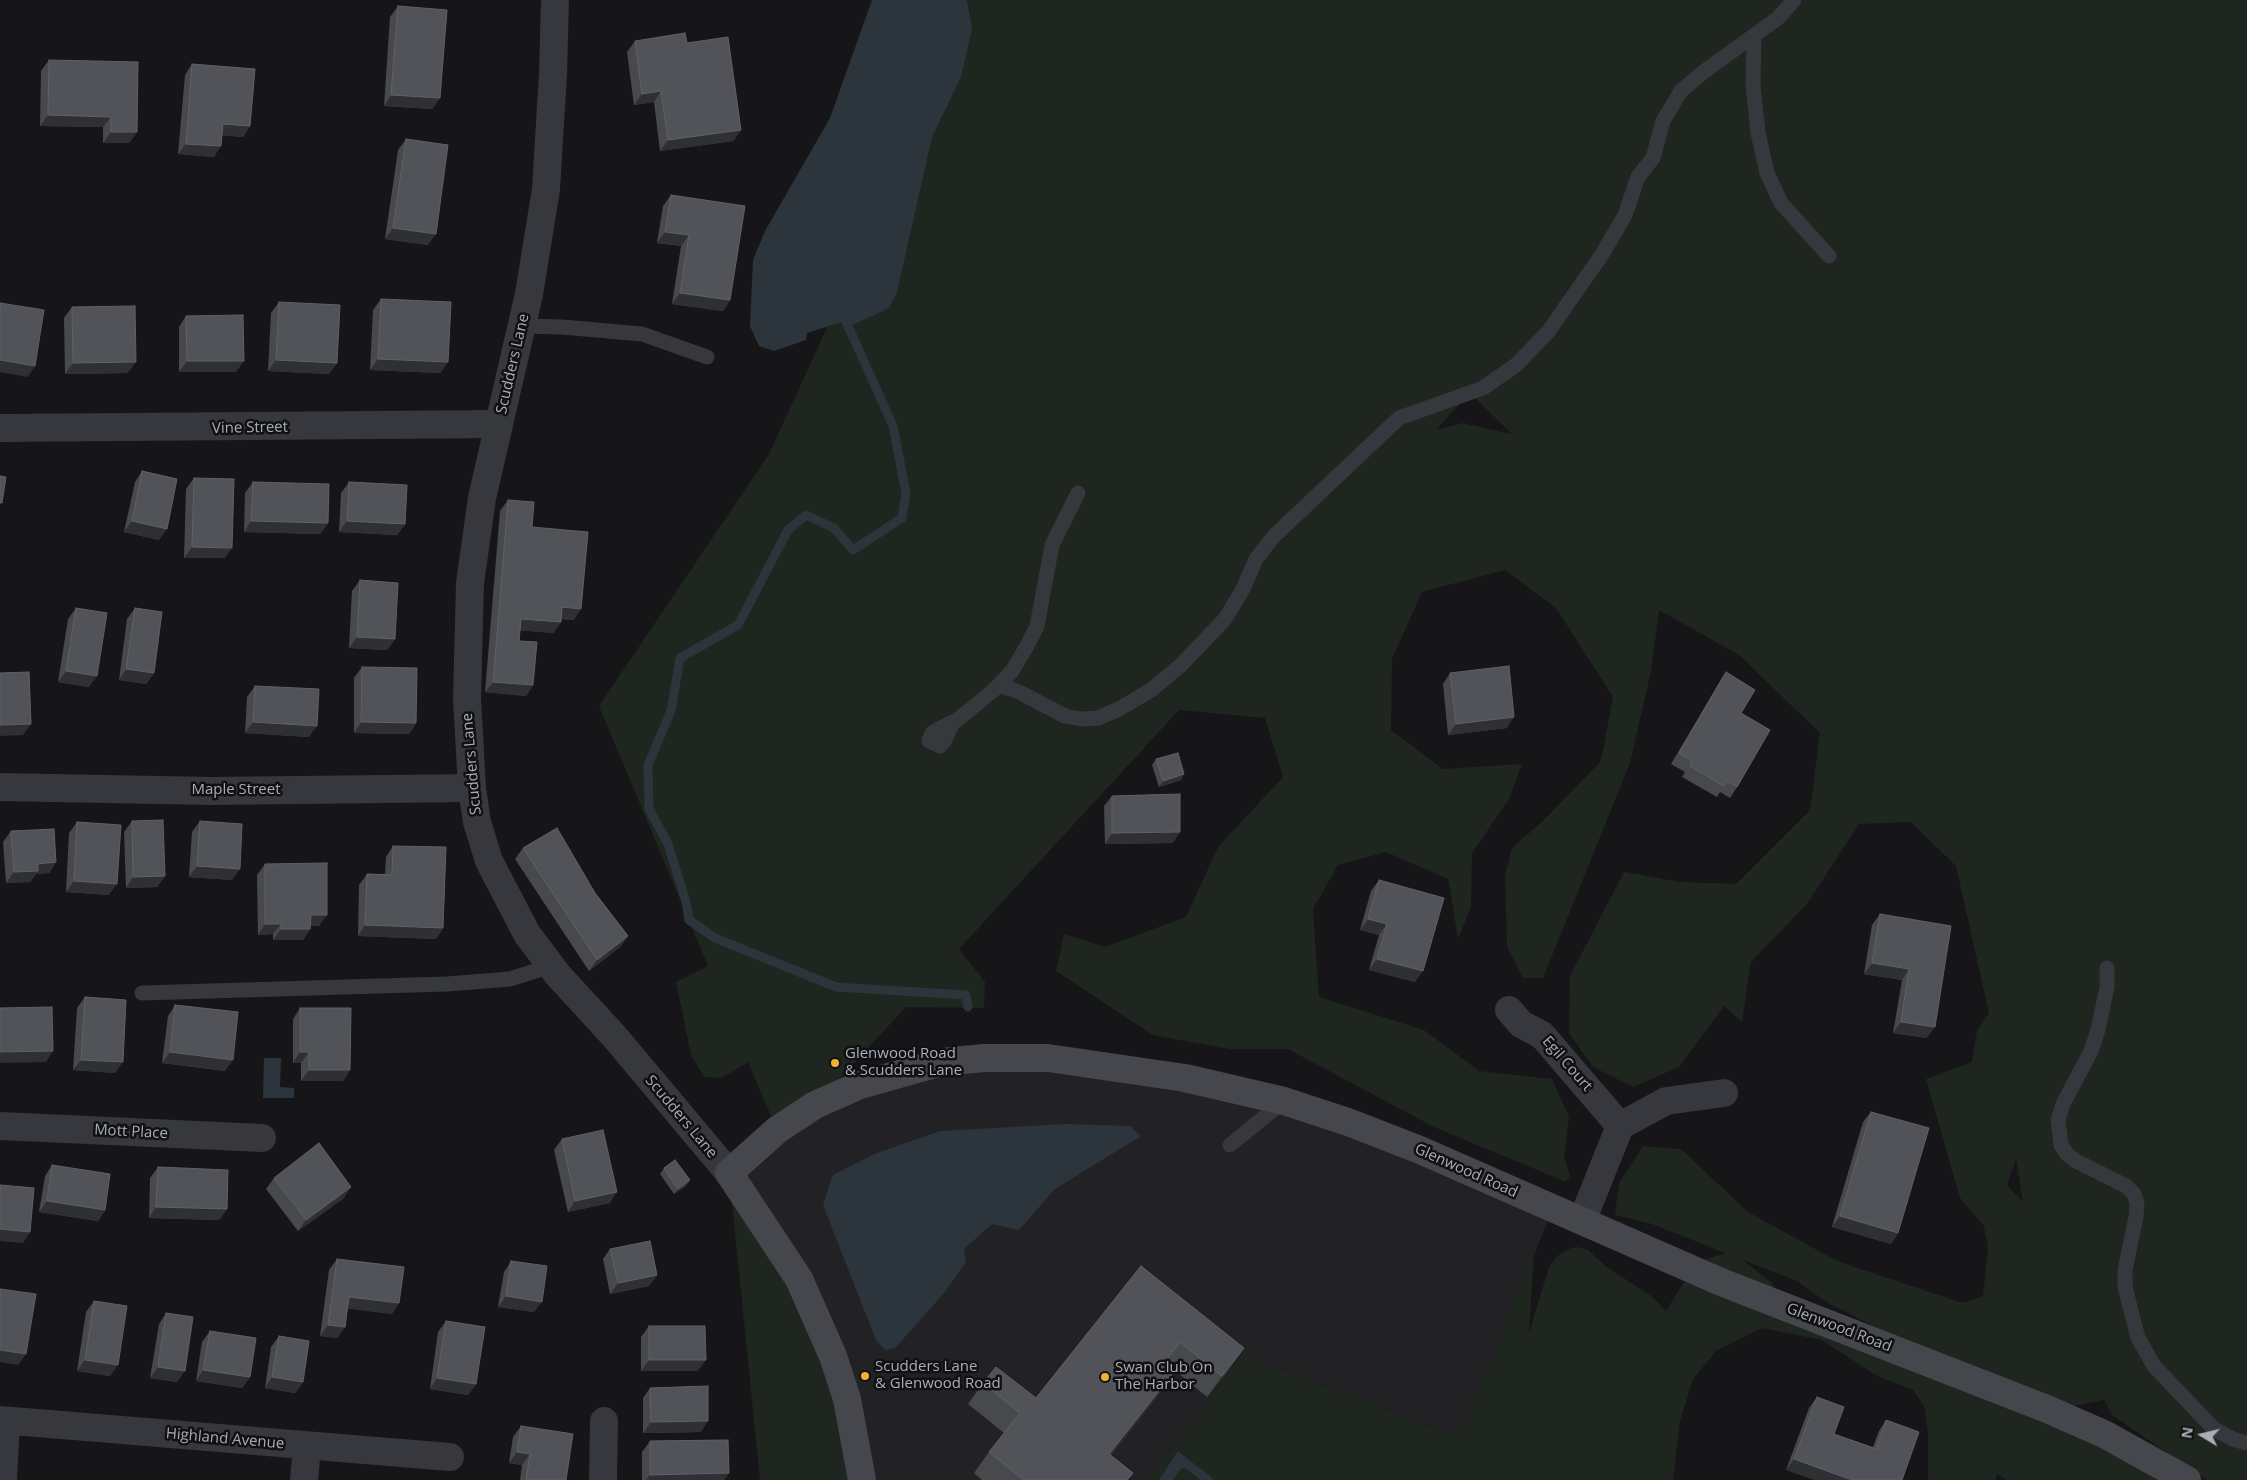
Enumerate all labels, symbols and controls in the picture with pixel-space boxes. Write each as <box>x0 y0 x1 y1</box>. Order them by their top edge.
street label: Scudders Lane <box>493 312 533 416</box>
street label: Vine Street <box>212 418 288 438</box>
street label: Scudders Lane <box>459 712 485 816</box>
street label: Maple Street <box>191 781 281 799</box>
street label: Egil Court <box>1538 1033 1596 1095</box>
place label: Glenwood Road & Scudders Lane <box>845 1045 962 1080</box>
marker: Glenwood Road & Scudders Lane <box>829 1057 841 1069</box>
street label: Scudders Lane <box>641 1072 721 1162</box>
street label: Mott Place <box>94 1121 168 1143</box>
street label: Glenwood Road <box>1412 1140 1520 1202</box>
street label: Glenwood Road <box>1784 1300 1894 1356</box>
place label: Scudders Lane & Glenwood Road <box>875 1358 1001 1393</box>
place label: Swan Club On The Harbor <box>1115 1359 1213 1394</box>
marker: Scudders Lane & Glenwood Road <box>859 1370 871 1382</box>
marker: Swan Club On The Harbor <box>1099 1371 1111 1383</box>
north arrow <box>2177 1410 2227 1460</box>
street label: Highland Avenue <box>165 1425 285 1453</box>
text: N <box>2176 1425 2197 1440</box>

